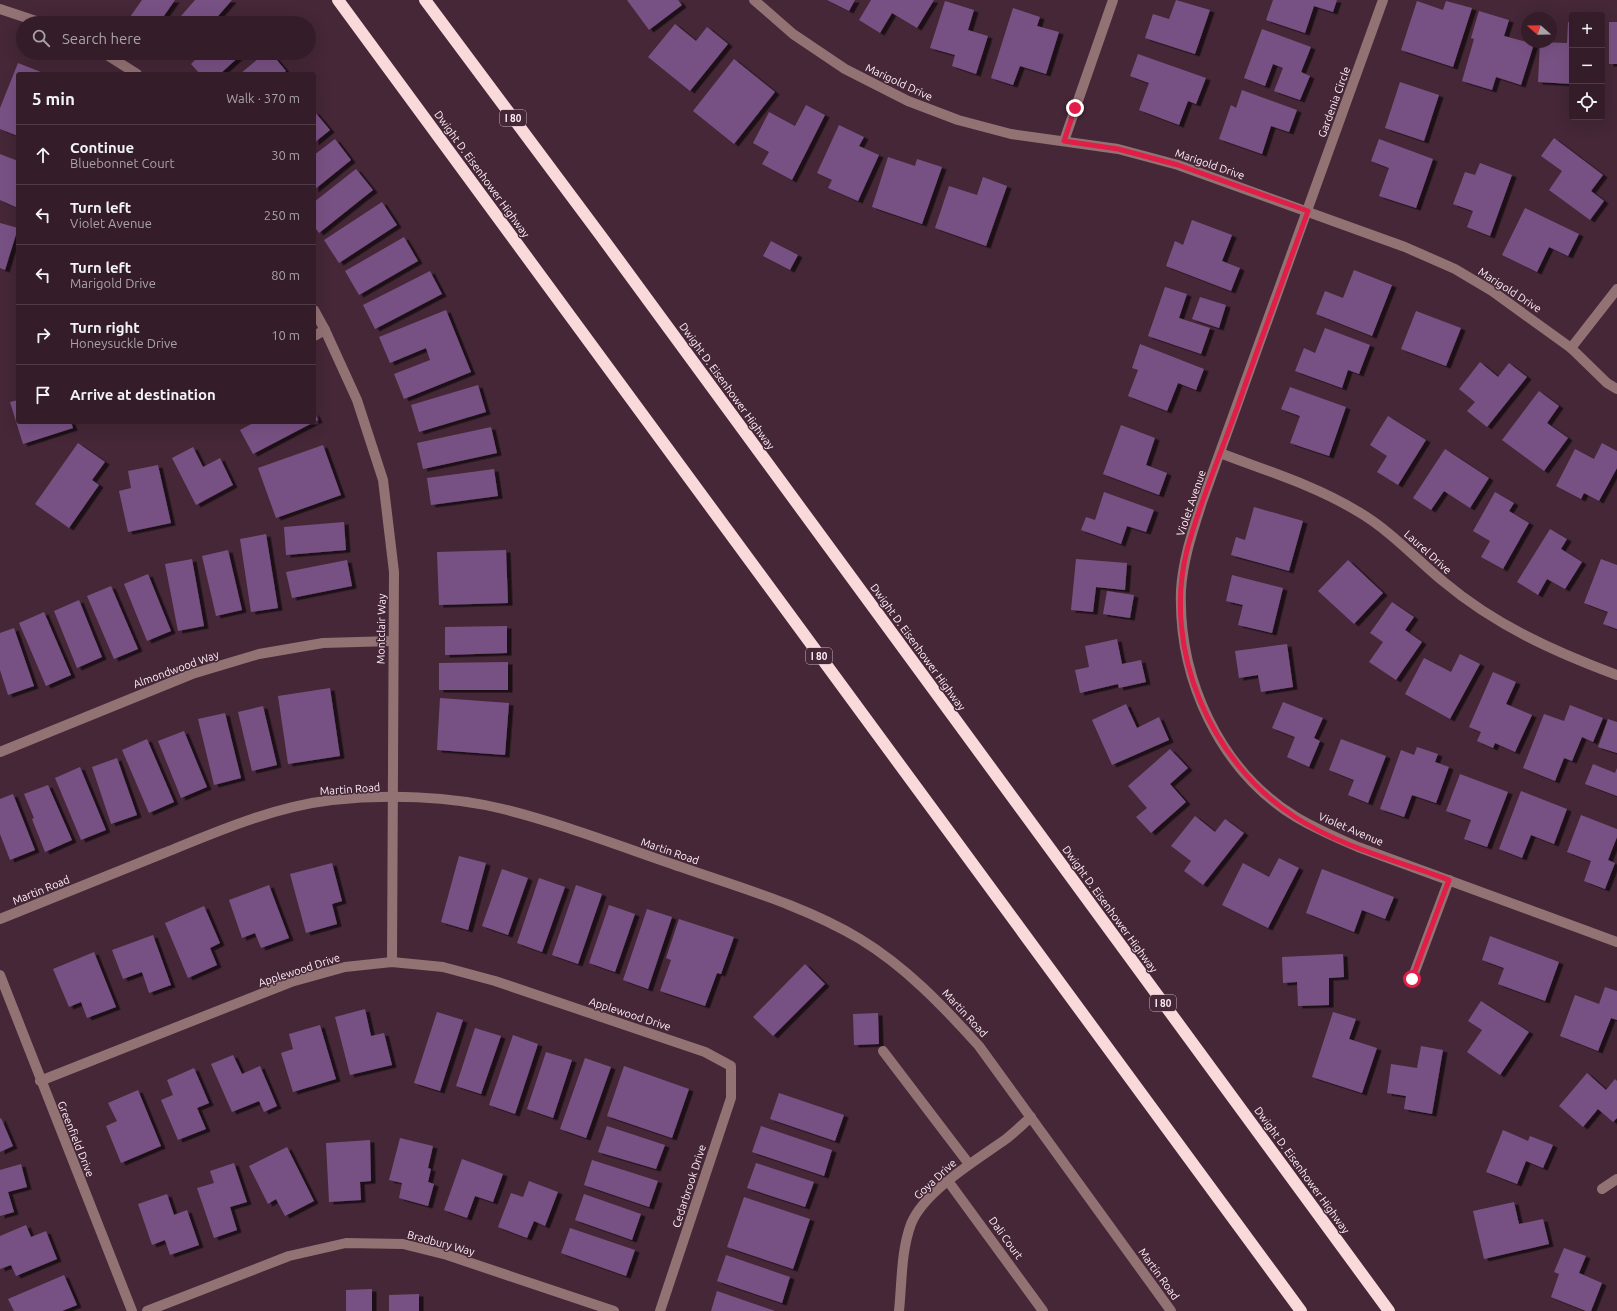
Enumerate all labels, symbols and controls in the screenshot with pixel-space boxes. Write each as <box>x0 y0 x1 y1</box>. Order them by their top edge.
north arrow <box>1521 12 1557 48</box>
map controls <box>1569 12 1605 120</box>
button: + <box>1569 12 1605 48</box>
search box <box>16 16 316 60</box>
icon: search <box>30 27 52 49</box>
text: Search here <box>62 30 141 47</box>
button: − <box>1569 48 1605 84</box>
street label: Marigold Drive <box>864 61 934 103</box>
street label: Gardenia Circle <box>1316 65 1352 139</box>
button: locate <box>1569 84 1605 120</box>
text: 5 min <box>32 89 75 108</box>
text: Walk · 370 m <box>226 91 300 105</box>
route end <box>1066 99 1084 117</box>
street label: Dwight D. Eisenhower Highway <box>432 108 532 240</box>
road number: I 80 <box>500 110 526 126</box>
text: Continue <box>70 139 134 156</box>
icon: ahead <box>32 144 54 166</box>
street label: Marigold Drive <box>1174 146 1246 182</box>
text: 30 m <box>271 148 300 162</box>
text: Bluebonnet Court <box>70 156 175 170</box>
text: Turn left <box>70 199 131 216</box>
icon: left <box>32 204 54 226</box>
text: 250 m <box>264 208 300 222</box>
text: Violet Avenue <box>70 216 152 230</box>
text: Turn left <box>70 259 131 276</box>
icon: left <box>32 264 54 286</box>
street label: Marigold Drive <box>1476 265 1544 315</box>
text: 80 m <box>271 268 300 282</box>
text: Marigold Drive <box>70 276 156 290</box>
text: Turn right <box>70 319 140 336</box>
street label: Dwight D. Eisenhower Highway <box>677 320 777 452</box>
icon: right <box>32 324 54 346</box>
text: 10 m <box>271 328 300 342</box>
text: Honeysuckle Drive <box>70 336 178 350</box>
icon: arrive <box>32 384 54 406</box>
text: Arrive at destination <box>70 386 216 403</box>
street label: Violet Avenue <box>1174 468 1208 538</box>
street label: Laurel Drive <box>1402 528 1454 576</box>
street label: Dwight D. Eisenhower Highway <box>868 581 968 713</box>
street label: Montclair Way <box>374 593 388 664</box>
street label: Almondwood Way <box>132 648 221 690</box>
road number: I 80 <box>806 648 832 664</box>
street label: Martin Road <box>319 781 381 797</box>
street label: Violet Avenue <box>1317 810 1385 848</box>
street label: Martin Road <box>639 835 701 867</box>
street label: Dwight D. Eisenhower Highway <box>1060 843 1160 975</box>
street label: Martin Road <box>11 873 71 907</box>
street label: Applewood Drive <box>257 951 341 989</box>
route start <box>1403 970 1421 988</box>
street label: Martin Road <box>940 987 990 1039</box>
street label: Applewood Drive <box>588 995 672 1033</box>
road number: I 80 <box>1150 995 1176 1011</box>
street label: Greenfield Drive <box>55 1099 97 1179</box>
street label: Dwight D. Eisenhower Highway <box>1252 1104 1352 1236</box>
street label: Cedarbrook Drive <box>670 1143 708 1229</box>
street label: Goya Drive <box>911 1156 959 1202</box>
street label: Dali Court <box>987 1214 1026 1262</box>
street label: Bradbury Way <box>406 1228 477 1258</box>
street label: Martin Road <box>1136 1246 1182 1302</box>

